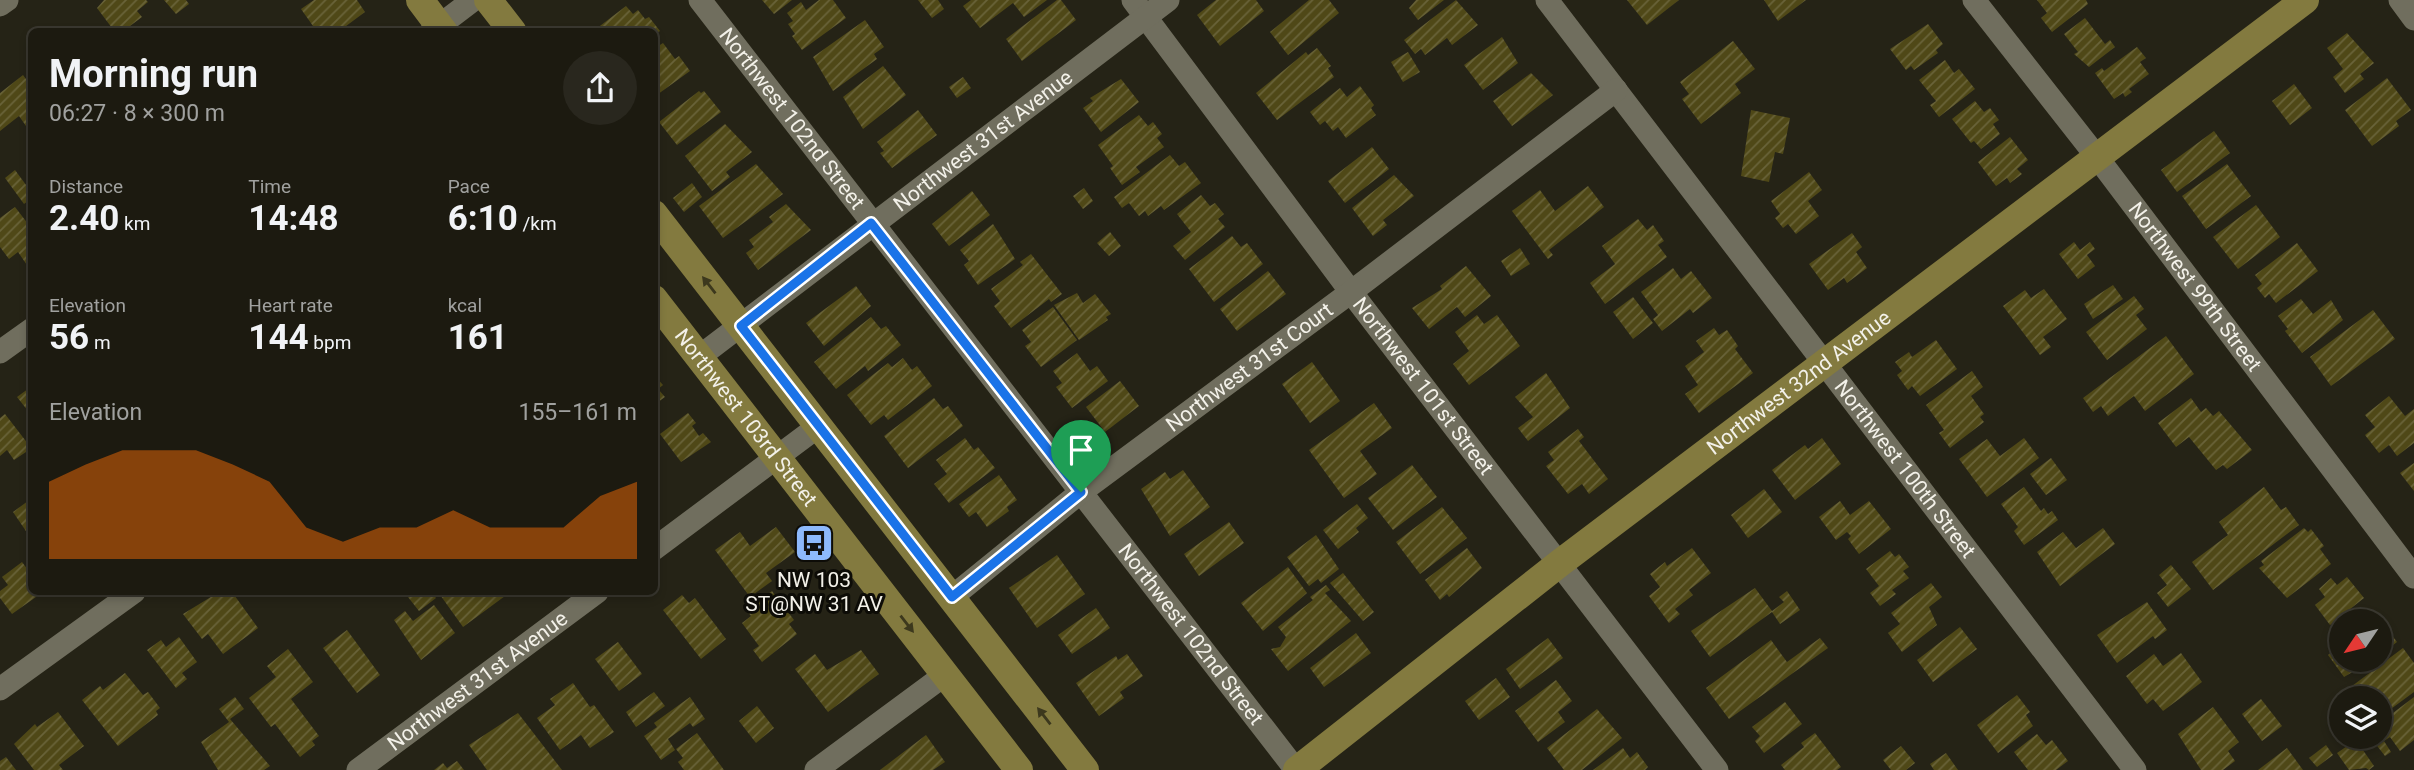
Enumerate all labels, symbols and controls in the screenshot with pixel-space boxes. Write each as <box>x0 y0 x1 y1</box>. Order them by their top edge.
street label: Northwest 102nd Street <box>714 23 869 214</box>
button: share <box>563 51 637 125</box>
text: Morning run <box>49 52 258 96</box>
street label: Northwest 31st Avenue <box>889 65 1077 216</box>
text: 06:27 · 8 × 300 m <box>49 100 225 127</box>
text: Distance <box>49 175 123 198</box>
text: Time <box>248 175 291 198</box>
text: Pace <box>448 175 490 198</box>
street label: Northwest 99th Street <box>2123 197 2267 376</box>
text: 2.40 <box>49 198 119 239</box>
text: 14:48 <box>248 198 339 239</box>
text: 6:10 <box>448 198 518 239</box>
text: km <box>119 212 150 235</box>
text: /km <box>518 212 557 235</box>
one-way arrow <box>701 276 716 294</box>
street label: Northwest 101st Street <box>1348 293 1499 480</box>
text: Elevation <box>49 294 126 317</box>
text: Heart rate <box>248 294 333 317</box>
text: kcal <box>448 294 482 317</box>
street label: Northwest 31st Court <box>1161 298 1338 437</box>
street label: Northwest 32nd Avenue <box>1702 305 1895 460</box>
text: 56 <box>49 317 89 358</box>
text: 144 <box>248 317 309 358</box>
text: 161 <box>448 317 508 358</box>
street label: Northwest 103rd Street <box>670 324 822 511</box>
text: m <box>89 331 111 354</box>
text: bpm <box>309 331 351 354</box>
street label: Northwest 100th Street <box>1830 375 1981 563</box>
text: Elevation <box>49 399 142 426</box>
text: 155–161 m <box>518 399 637 426</box>
pin <box>1051 420 1111 492</box>
icon: arrive <box>1062 431 1100 469</box>
bus stop icon: NW 103 ST@NW 31 AV <box>793 522 835 564</box>
street label: Northwest 102nd Street <box>1113 539 1269 730</box>
place label: NW 103 ST@NW 31 AV <box>745 568 883 616</box>
street label: Northwest 31st Avenue <box>383 606 572 756</box>
north arrow <box>2329 609 2392 672</box>
map controls <box>2329 609 2392 749</box>
one-way arrow <box>899 615 913 633</box>
button: layers <box>2329 686 2392 749</box>
one-way arrow <box>1037 707 1051 725</box>

